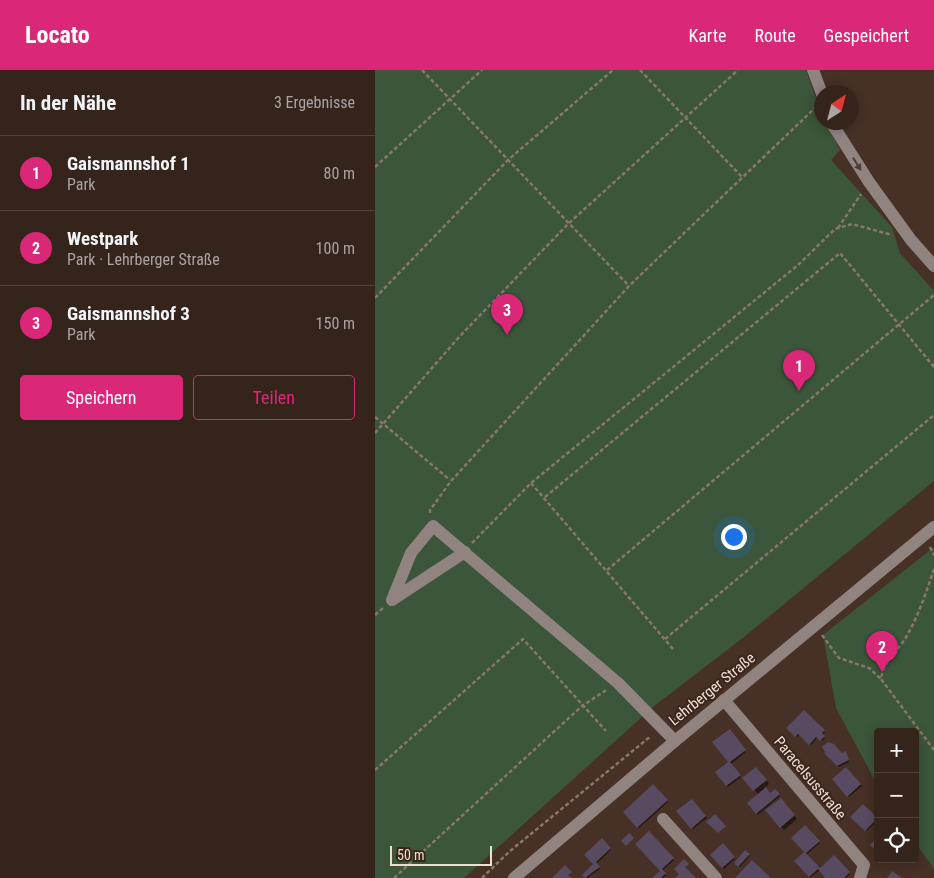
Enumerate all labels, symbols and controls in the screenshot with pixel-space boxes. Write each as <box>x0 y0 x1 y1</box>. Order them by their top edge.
text: Locato <box>25 21 90 49</box>
text: Karte <box>688 25 727 46</box>
text: Route <box>755 25 796 46</box>
text: Gespeichert <box>824 25 909 46</box>
north arrow <box>814 85 859 130</box>
text: In der Nähe <box>20 91 116 115</box>
text: 3 Ergebnisse <box>274 93 355 112</box>
text: Gaismannshof 1 <box>67 152 190 175</box>
one-way arrow <box>852 157 862 170</box>
text: 1 <box>32 164 40 183</box>
text: 80 m <box>323 164 355 183</box>
text: Park <box>67 175 96 194</box>
text: Westpark <box>67 227 138 250</box>
text: 2 <box>32 239 40 258</box>
text: 100 m <box>316 239 355 258</box>
text: Park · Lehrberger Straße <box>67 250 220 269</box>
pin: 3 <box>491 294 523 335</box>
text: Gaismannshof 3 <box>67 302 190 325</box>
text: 3 <box>32 314 40 333</box>
text: 150 m <box>316 314 355 333</box>
text: Park <box>67 325 96 344</box>
pin: 1 <box>783 350 815 391</box>
button: Speichern <box>20 375 183 420</box>
button: Teilen <box>193 375 355 420</box>
your location <box>721 524 747 550</box>
pin: 2 <box>866 631 898 672</box>
street label: Lehrberger Straße <box>665 649 759 729</box>
map controls <box>874 728 919 863</box>
button: + <box>874 728 919 773</box>
street label: Paracelsusstraße <box>770 733 850 823</box>
button: − <box>874 773 919 818</box>
button: locate <box>874 818 919 863</box>
scale bar <box>390 843 493 866</box>
text: 50 m <box>397 847 425 863</box>

